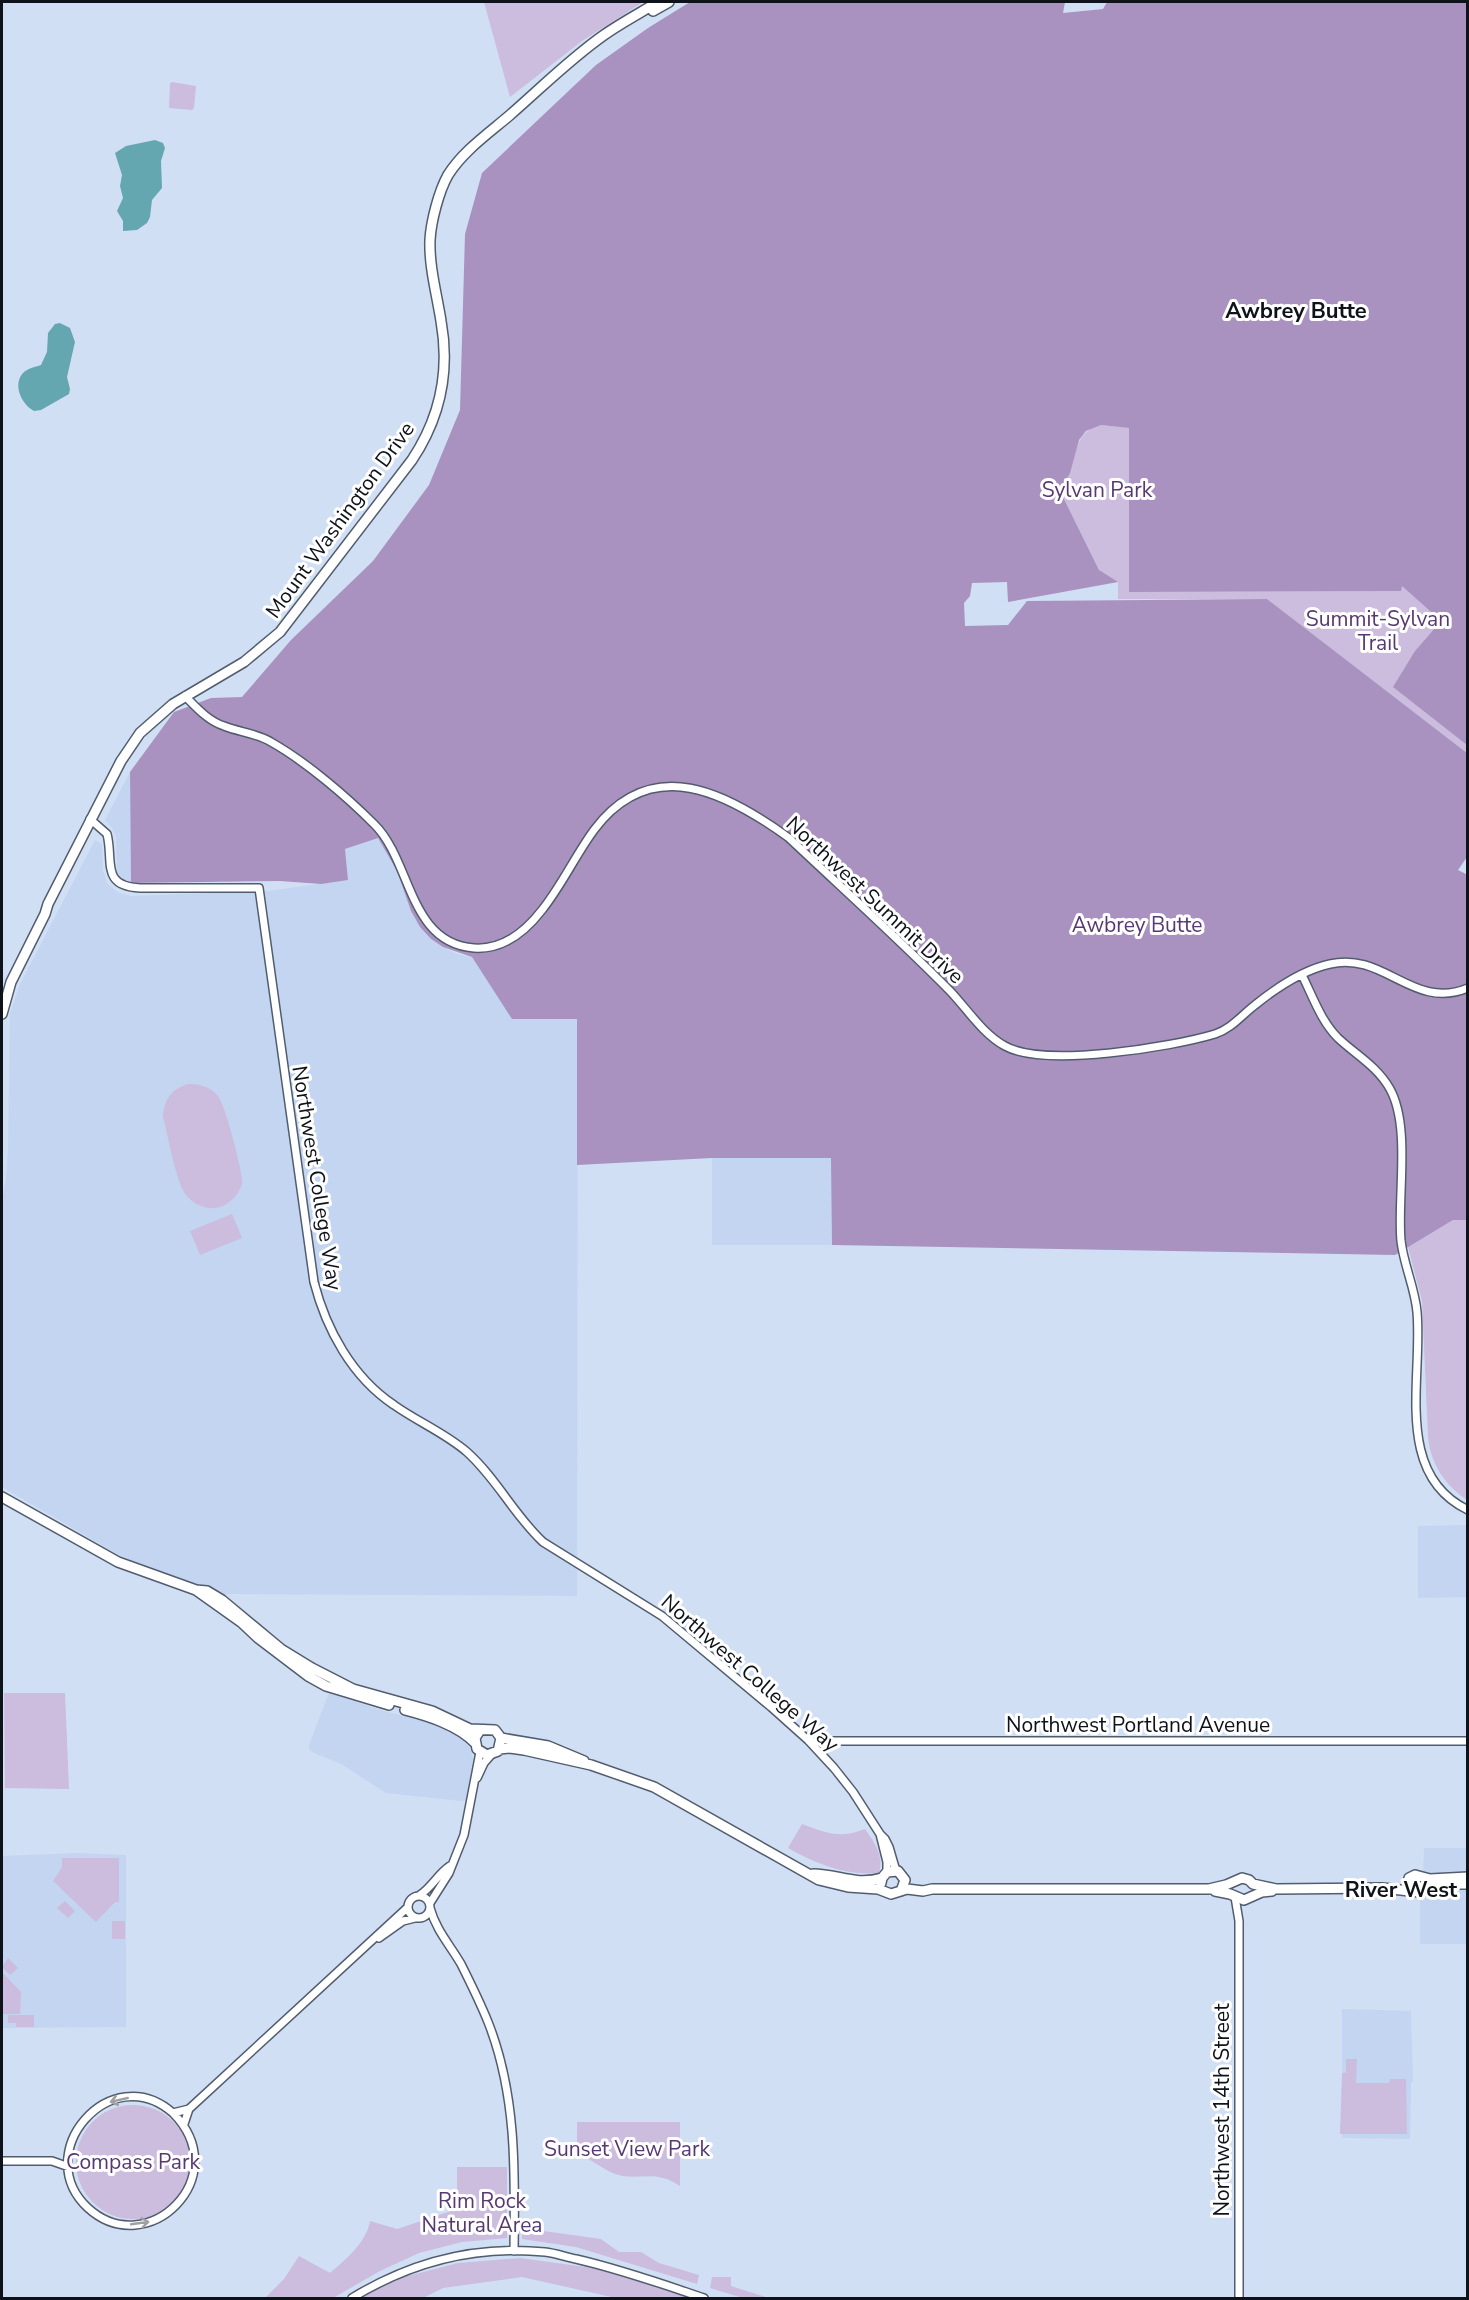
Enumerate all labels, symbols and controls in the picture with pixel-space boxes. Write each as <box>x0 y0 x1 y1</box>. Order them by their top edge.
district label: Awbrey Butte <box>1225 296 1367 326</box>
street label: Mount Washington Drive <box>259 416 421 624</box>
park label: Sylvan Park <box>1042 476 1153 504</box>
park label: Summit-Sylvan Trail <box>1306 605 1450 657</box>
street label: Northwest Summit Drive <box>780 810 970 990</box>
park label: Awbrey Butte <box>1072 911 1202 939</box>
street label: Northwest College Way <box>285 1064 349 1293</box>
street label: Northwest College Way <box>655 1588 845 1758</box>
street label: Northwest Portland Avenue <box>1006 1711 1270 1739</box>
district label: River West <box>1345 1875 1458 1905</box>
street label: Northwest 14th Street <box>1208 2003 1236 2217</box>
one-way arrow <box>110 2094 129 2106</box>
park label: Sunset View Park <box>544 2135 710 2163</box>
park label: Compass Park <box>66 2148 200 2176</box>
park label: Rim Rock Natural Area <box>422 2187 542 2239</box>
one-way arrow <box>130 2217 150 2228</box>

